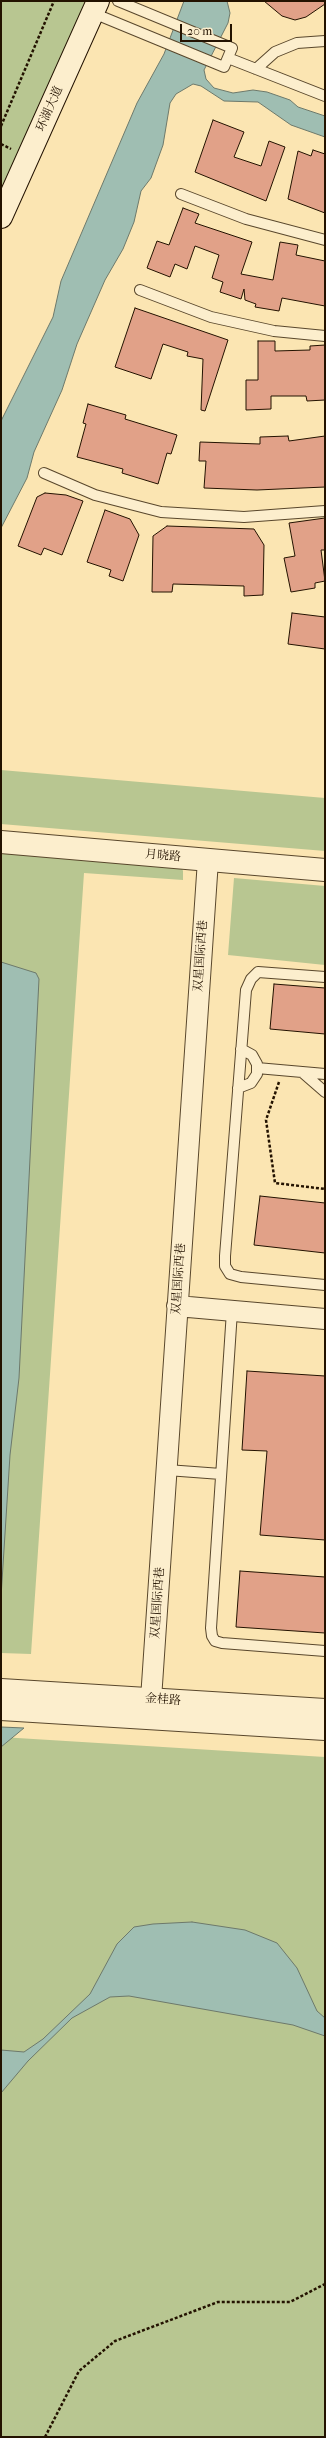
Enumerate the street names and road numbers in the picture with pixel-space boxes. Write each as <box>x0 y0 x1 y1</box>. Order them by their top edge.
street label: 环湖大道 <box>34 84 66 134</box>
street label: 月晓路 <box>144 847 182 865</box>
street label: 双星国际西巷 <box>191 920 211 992</box>
street label: 双星国际西巷 <box>169 1243 189 1315</box>
street label: 双星国际西巷 <box>148 1567 168 1639</box>
street label: 金桂路 <box>145 1692 181 1708</box>

